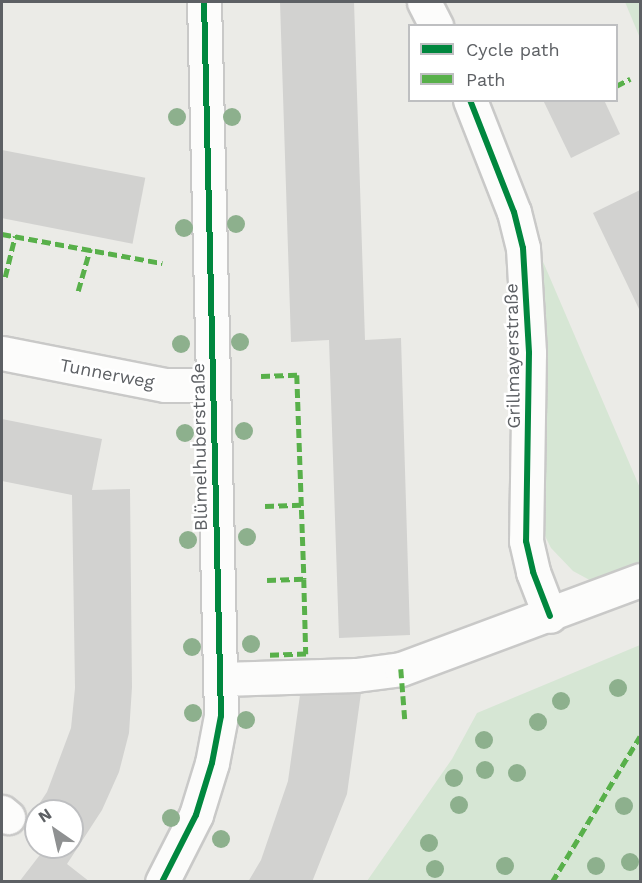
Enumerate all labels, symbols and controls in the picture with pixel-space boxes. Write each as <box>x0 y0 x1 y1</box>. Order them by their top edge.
legend <box>408 24 618 102</box>
text: Cycle path <box>466 39 560 60</box>
text: Path <box>466 69 506 90</box>
street label: Grillmayerstraße <box>501 283 525 429</box>
street label: Tunnerweg <box>58 354 156 394</box>
street label: Blümelhuberstraße <box>188 363 212 531</box>
north arrow <box>24 799 84 859</box>
text: N <box>35 804 55 827</box>

